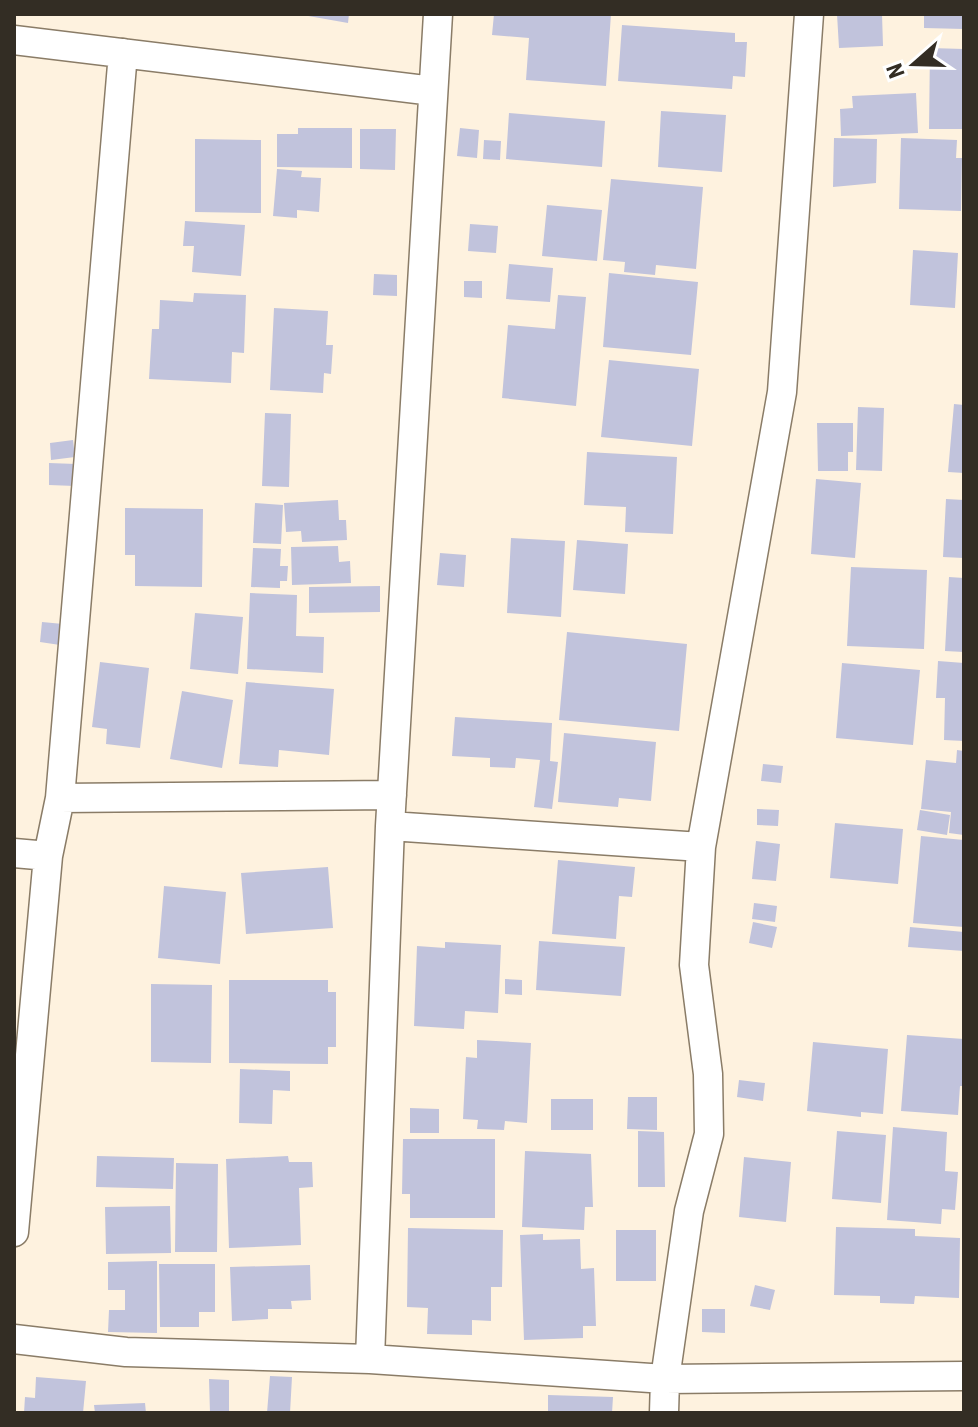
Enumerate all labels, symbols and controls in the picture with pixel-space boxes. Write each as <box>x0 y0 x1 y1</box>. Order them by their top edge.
north arrow <box>874 24 954 104</box>
text: N <box>882 60 910 81</box>

